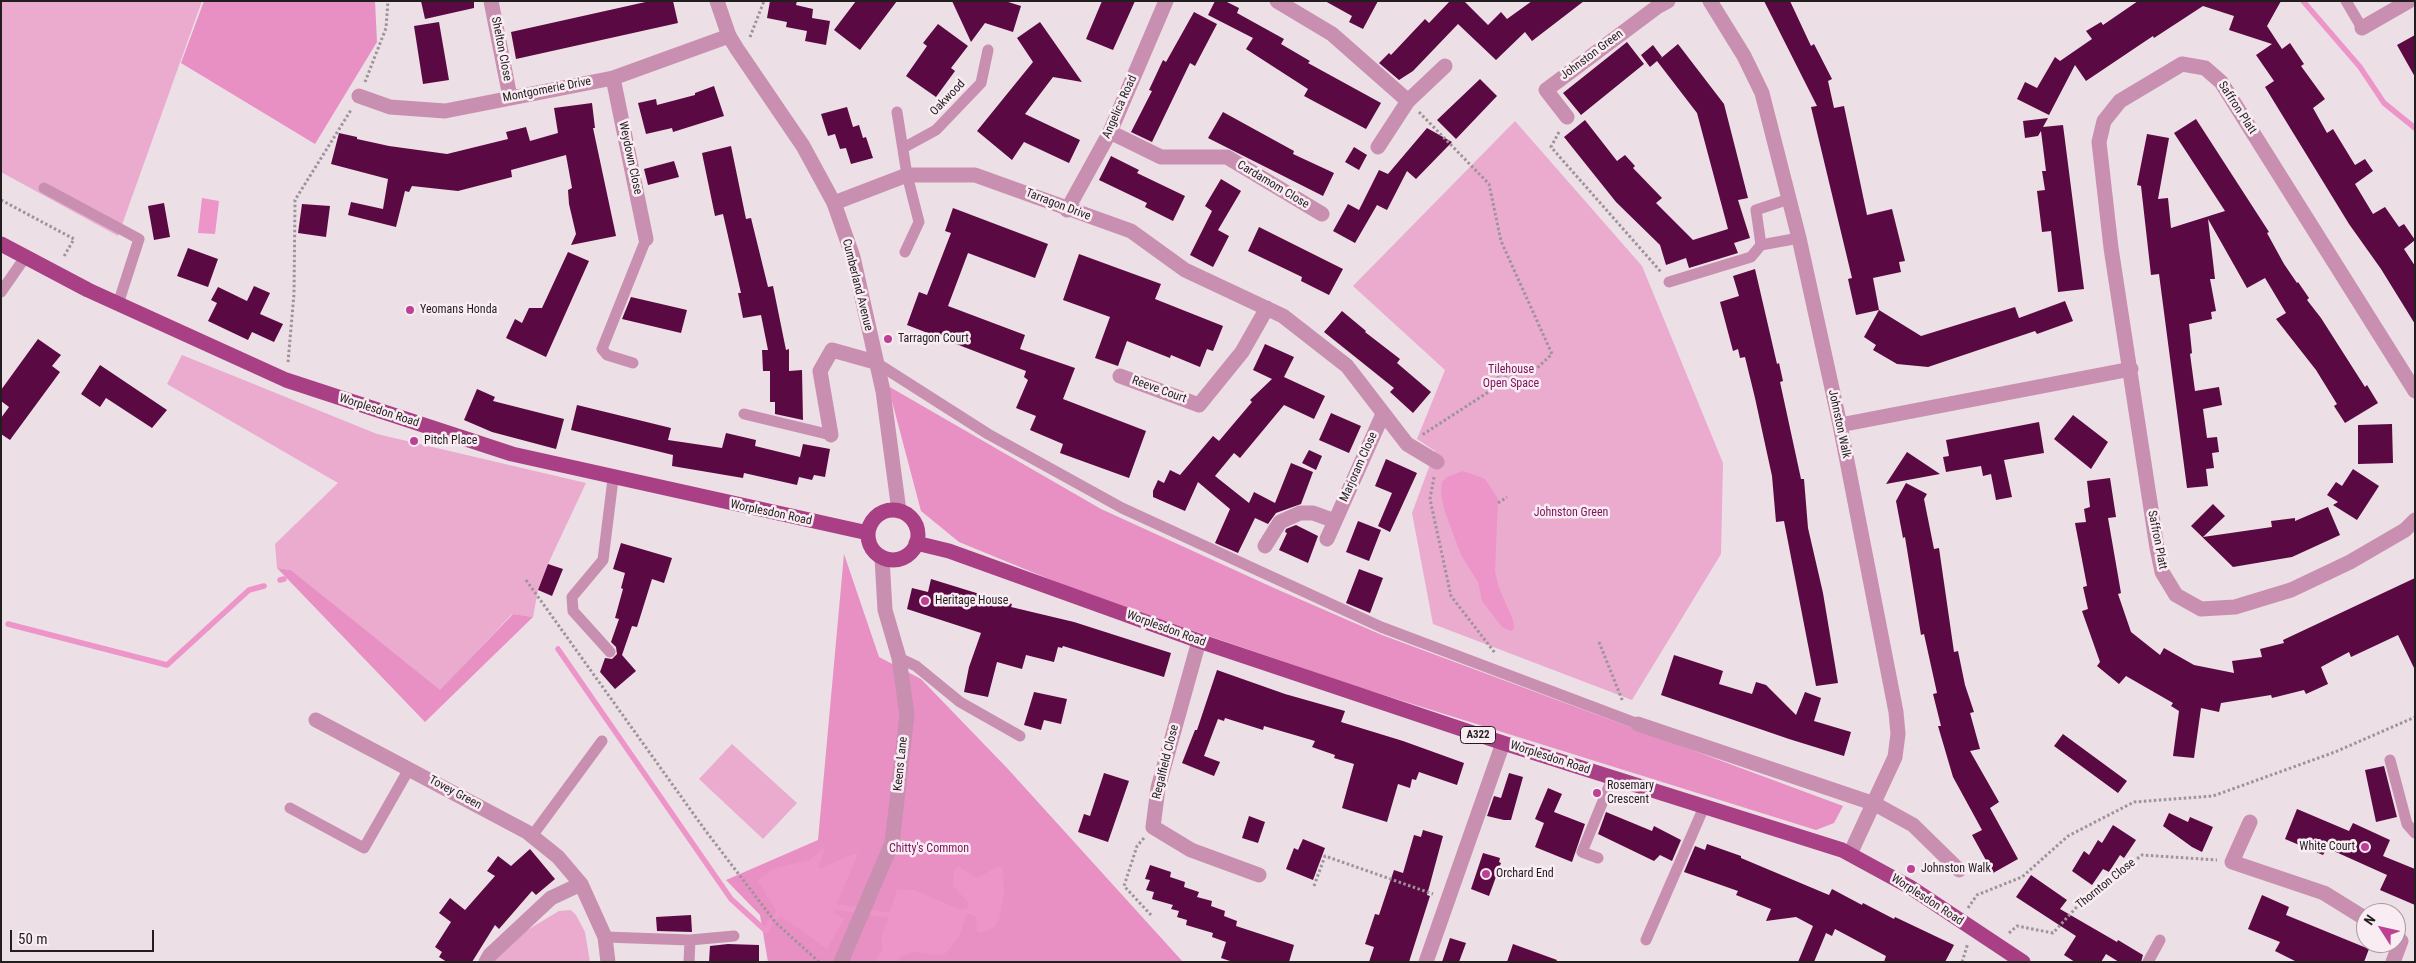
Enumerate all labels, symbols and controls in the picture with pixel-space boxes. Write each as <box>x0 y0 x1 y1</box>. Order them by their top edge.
street label: Shelton Close <box>488 16 514 82</box>
street label: Johnston Green <box>1558 27 1626 83</box>
street label: Angelica Road <box>1100 73 1140 141</box>
street label: Montgomerie Drive <box>502 74 592 106</box>
street label: Oakwood <box>927 77 969 119</box>
street label: Saffron Platt <box>2215 79 2259 137</box>
street label: Weydown Close <box>615 120 645 196</box>
street label: Cardamom Close <box>1234 158 1312 212</box>
street label: Tarragon Drive <box>1023 186 1093 224</box>
street label: Cumberland Avenue <box>839 237 875 333</box>
place label: Yeomans Honda <box>420 303 497 317</box>
marker: Yeomans Honda <box>404 304 416 316</box>
place label: Tarragon Court <box>898 332 969 346</box>
marker: Tarragon Court <box>882 333 894 345</box>
park label: Tilehouse Open Space <box>1483 363 1539 391</box>
street label: Reeve Court <box>1130 373 1188 407</box>
street label: Johnston Walk <box>1825 388 1853 460</box>
street label: Worplesdon Road <box>337 391 421 431</box>
street label: Marjoram Close <box>1337 430 1381 504</box>
place label: Pitch Place <box>424 434 477 448</box>
marker: Pitch Place <box>408 435 420 447</box>
street label: Worplesdon Road <box>729 497 813 529</box>
park label: Johnston Green <box>1534 506 1608 520</box>
street label: Saffron Platt <box>2144 509 2170 571</box>
place label: Heritage House <box>935 594 1008 608</box>
marker: Heritage House <box>919 595 931 607</box>
street label: Worplesdon Road <box>1125 608 1207 650</box>
street label: Regalfield Close <box>1150 723 1182 801</box>
road number: A322 <box>1460 726 1496 744</box>
street label: Keens Lane <box>891 736 911 792</box>
street label: Worplesdon Road <box>1508 738 1592 778</box>
street label: Tovey Green <box>426 773 484 813</box>
place label: Rosemary Crescent <box>1607 779 1654 807</box>
marker: Rosemary Crescent <box>1591 787 1603 799</box>
place label: White Court <box>2299 840 2355 854</box>
marker: White Court <box>2359 841 2371 853</box>
park label: Chitty's Common <box>889 842 969 856</box>
street label: Thornton Close <box>2073 856 2139 912</box>
place label: Johnston Walk <box>1921 862 1991 876</box>
marker: Johnston Walk <box>1905 863 1917 875</box>
place label: Orchard End <box>1496 867 1554 881</box>
marker: Orchard End <box>1480 868 1492 880</box>
street label: Worplesdon Road <box>1888 871 1966 929</box>
north arrow <box>2356 903 2406 953</box>
text: N <box>2361 912 2379 928</box>
scale bar <box>12 920 156 952</box>
text: 50 m <box>18 930 48 948</box>

